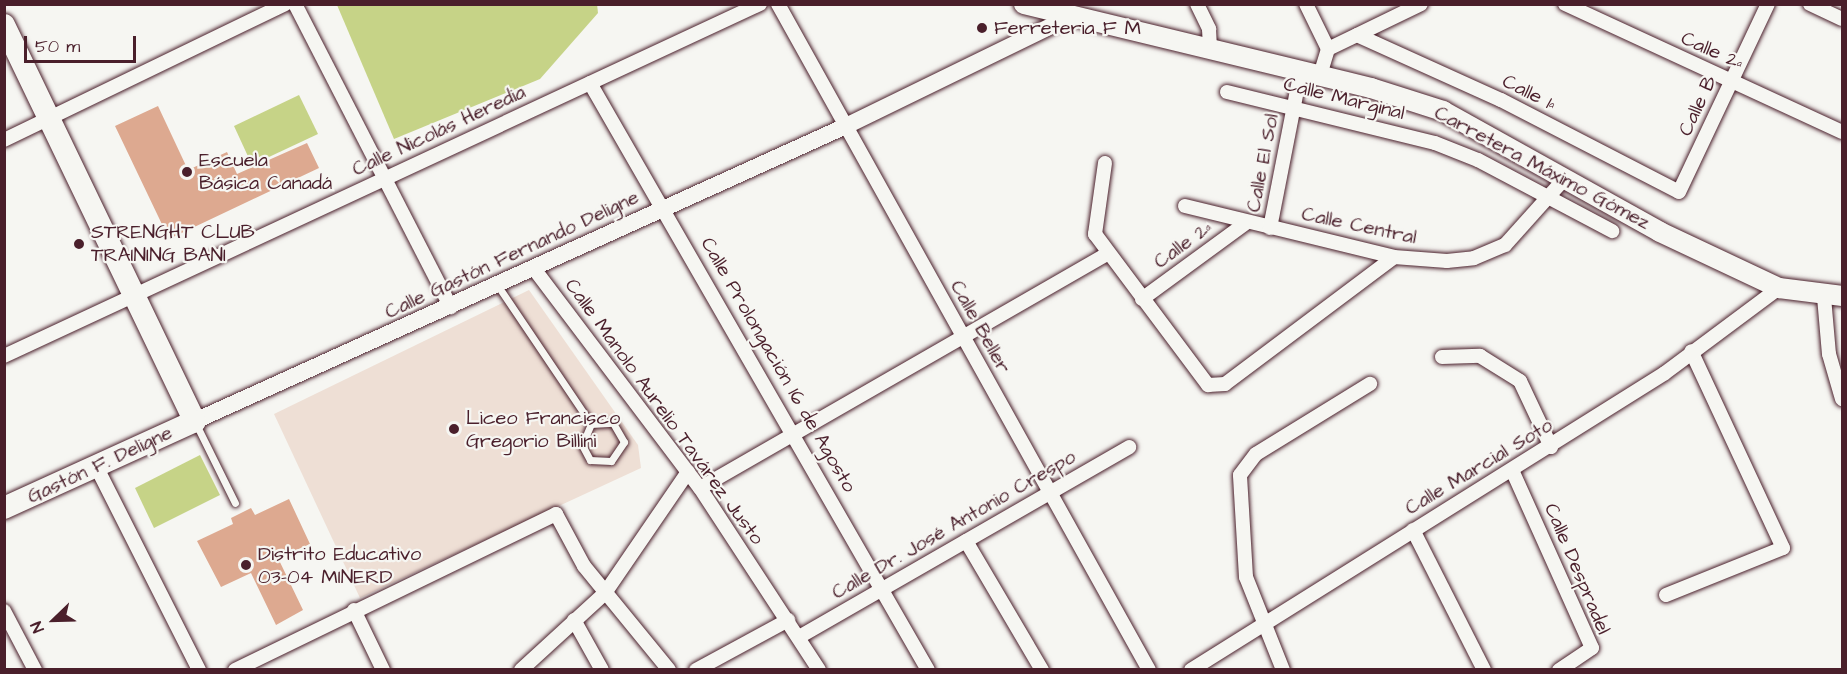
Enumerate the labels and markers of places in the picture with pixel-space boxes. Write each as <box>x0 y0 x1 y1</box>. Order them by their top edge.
place label: Ferreteria F M <box>994 16 1141 40</box>
marker: Ferreteria F M <box>975 21 989 35</box>
place label: Escuela Básica Canadá <box>199 148 332 195</box>
marker: Escuela Básica Canadá <box>180 165 194 179</box>
place label: STRENGHT CLUB TRAINING BANI <box>91 220 255 267</box>
marker: STRENGHT CLUB TRAINING BANI <box>72 237 86 251</box>
place label: Liceo Francisco Gregorio Billini <box>466 406 620 453</box>
marker: Liceo Francisco Gregorio Billini <box>447 422 461 436</box>
place label: Distrito Educativo 03-04 MINERD <box>258 542 421 589</box>
marker: Distrito Educativo 03-04 MINERD <box>239 558 253 572</box>

